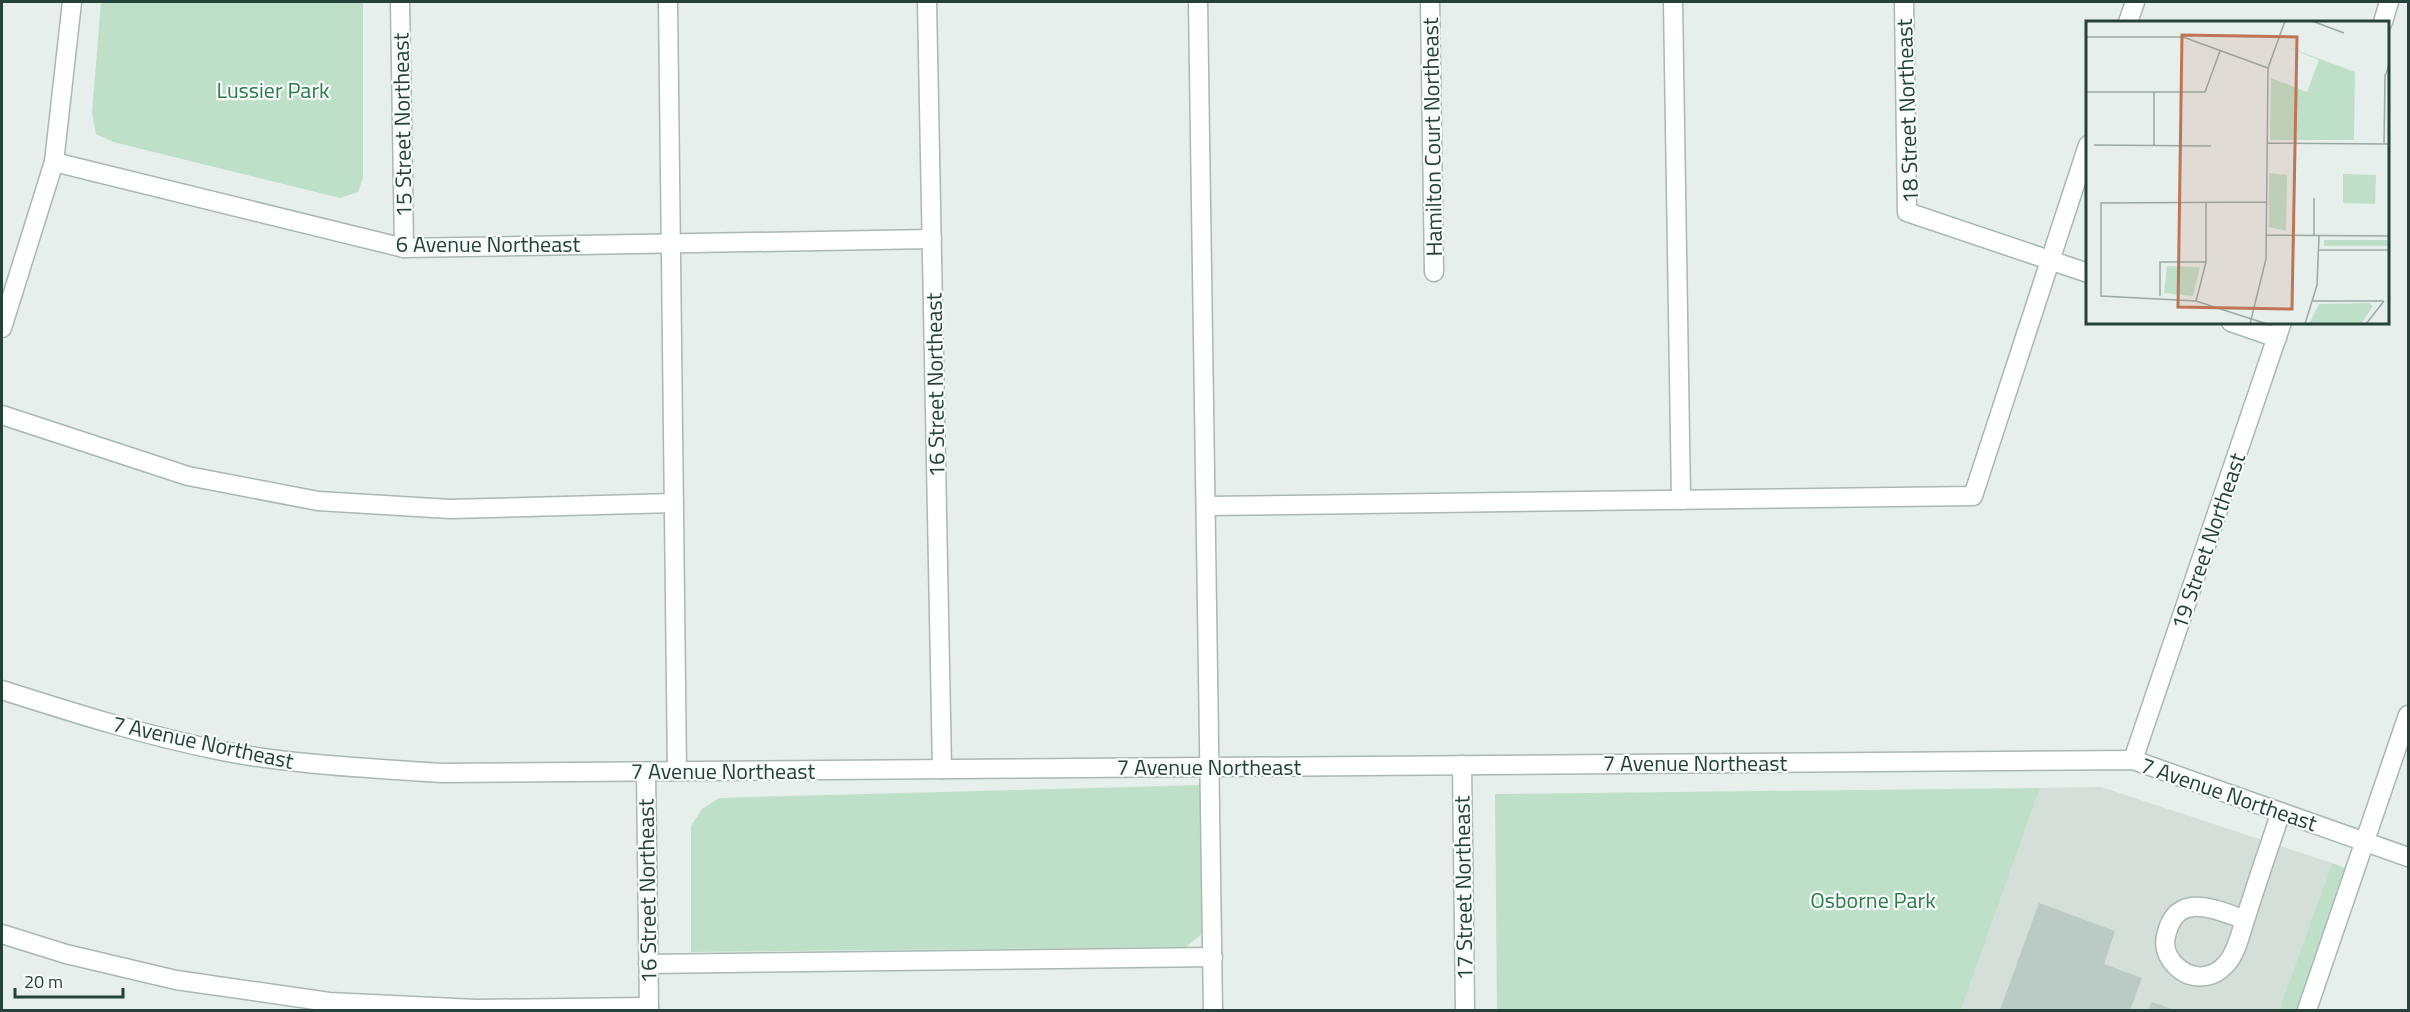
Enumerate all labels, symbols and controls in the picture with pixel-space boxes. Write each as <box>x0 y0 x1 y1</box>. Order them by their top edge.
street label: Hamilton Court Northeast <box>1413 17 1451 257</box>
street label: 18 Street Northeast <box>1887 18 1927 204</box>
inset map <box>2086 21 2389 324</box>
street label: 15 Street Northeast <box>383 32 421 218</box>
park label: Lussier Park <box>216 73 330 107</box>
street label: 6 Avenue Northeast <box>396 227 580 261</box>
street label: 16 Street Northeast <box>916 292 954 478</box>
street label: 19 Street Northeast <box>2162 448 2254 634</box>
street label: 7 Avenue Northeast <box>109 706 297 778</box>
street label: 7 Avenue Northeast <box>1603 746 1787 780</box>
street label: 7 Avenue Northeast <box>2136 748 2322 840</box>
street label: 7 Avenue Northeast <box>1117 750 1301 784</box>
street label: 7 Avenue Northeast <box>631 754 815 788</box>
street label: 17 Street Northeast <box>1444 795 1482 981</box>
street label: 16 Street Northeast <box>628 798 666 984</box>
park label: Osborne Park <box>1810 883 1936 917</box>
scale bar <box>15 961 123 999</box>
text: 20 m <box>24 968 63 995</box>

